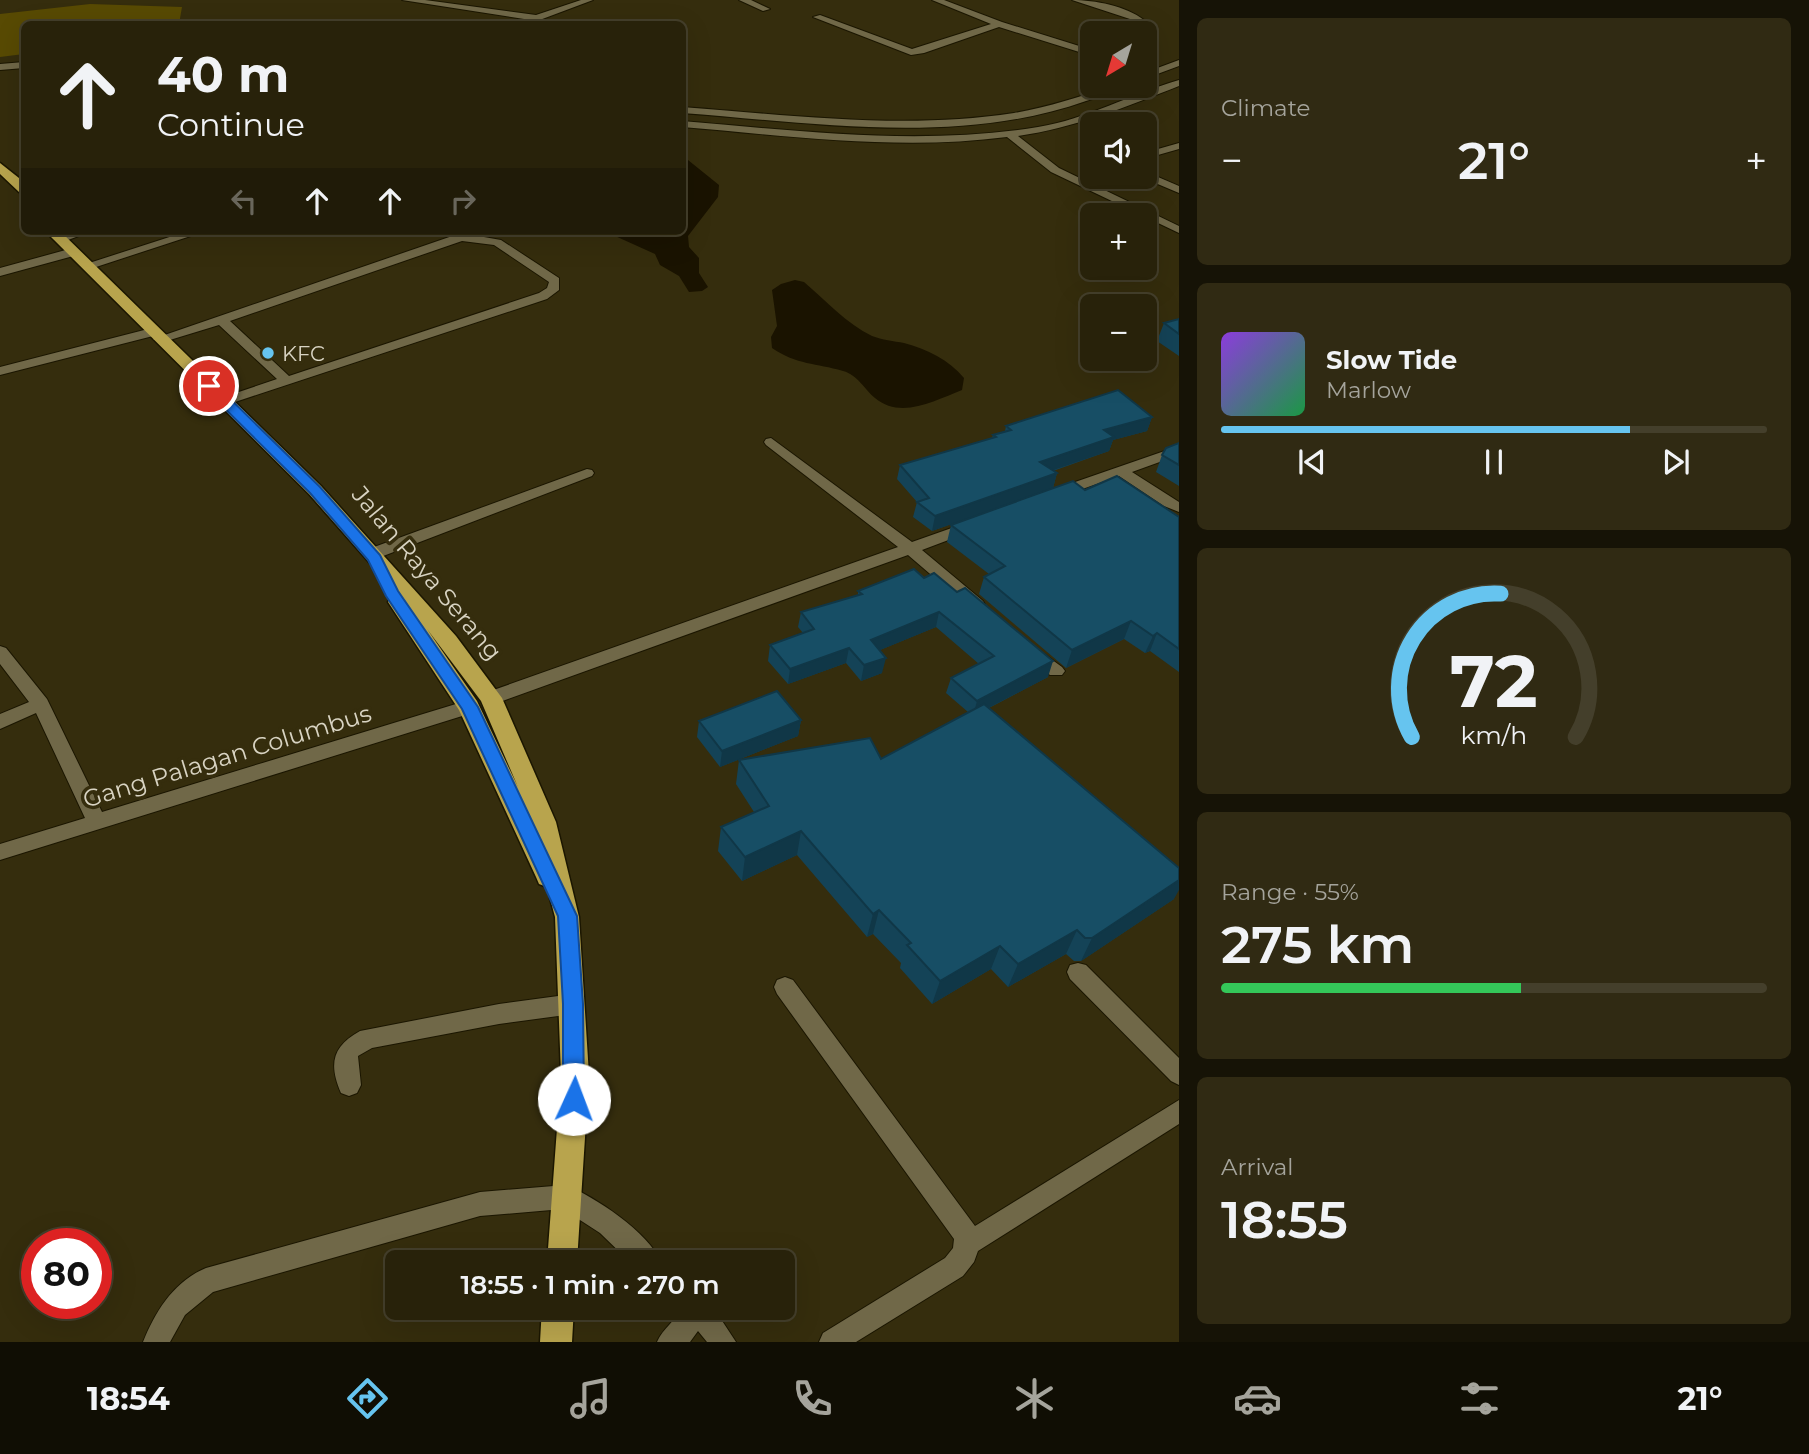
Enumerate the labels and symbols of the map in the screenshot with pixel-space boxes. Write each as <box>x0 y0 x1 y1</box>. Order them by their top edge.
north arrow <box>1080 21 1157 98</box>
place label: KFC <box>282 341 325 366</box>
marker: KFC <box>260 345 276 361</box>
pin <box>179 356 239 416</box>
street label: Jalan Raya Serang <box>345 479 508 666</box>
street label: Gang Palagan Columbus <box>79 698 375 814</box>
position arrow <box>537 1062 611 1136</box>
speed limit sign: 80 <box>21 1228 112 1319</box>

